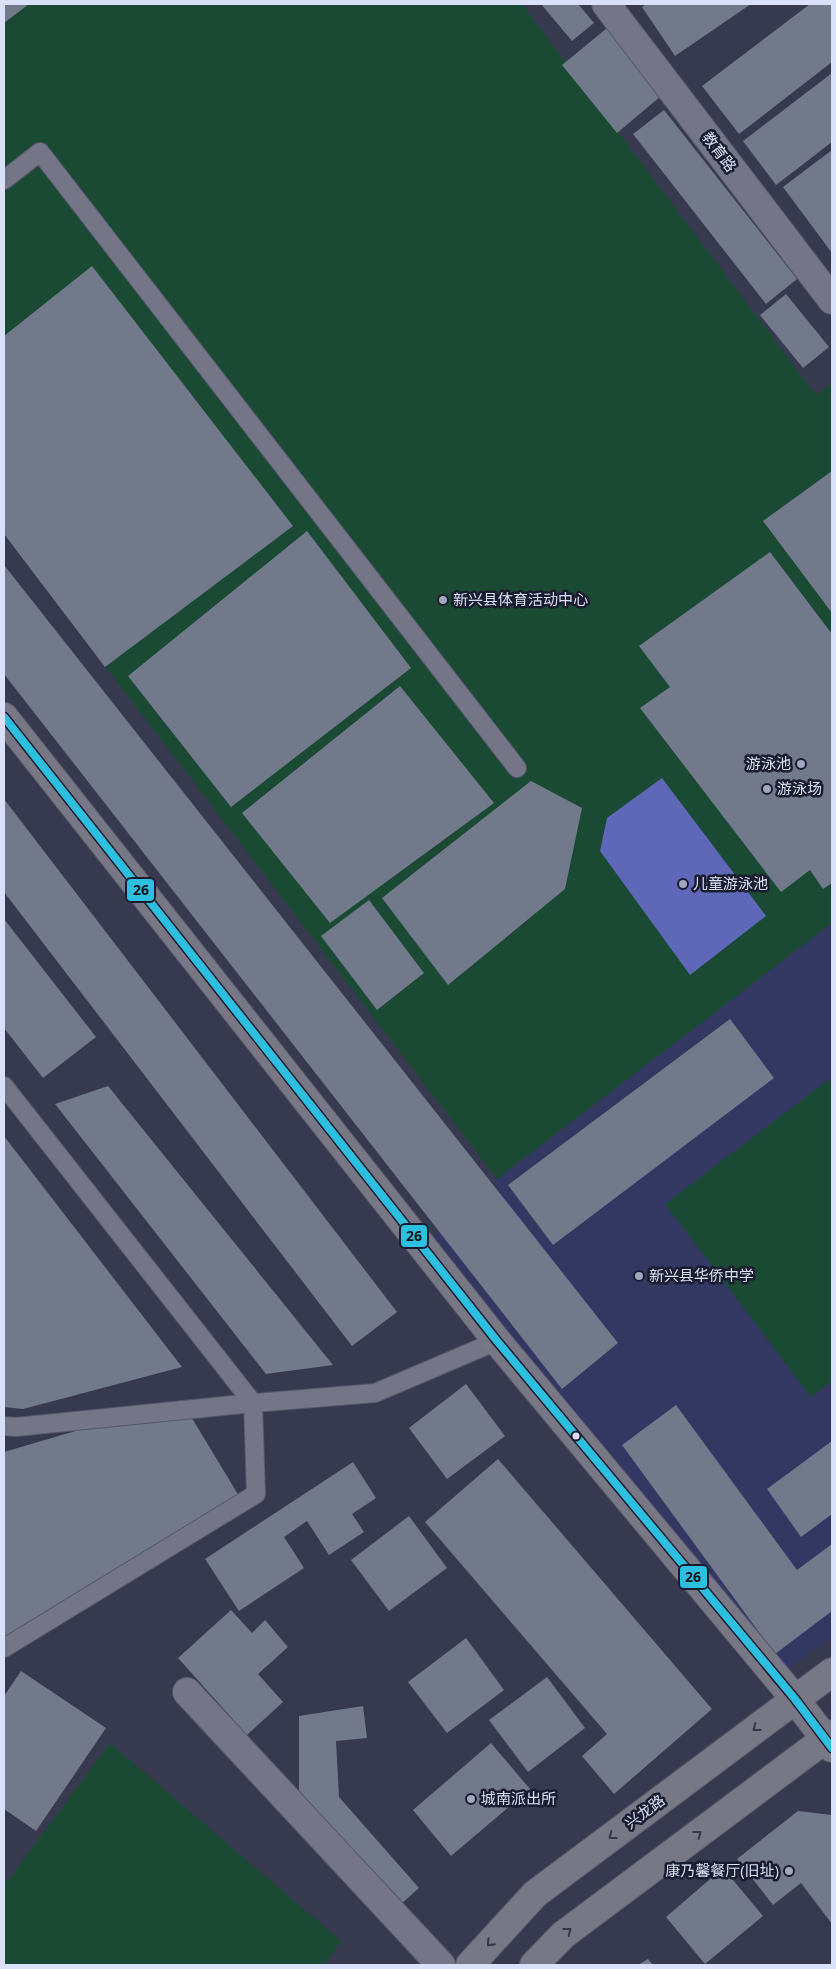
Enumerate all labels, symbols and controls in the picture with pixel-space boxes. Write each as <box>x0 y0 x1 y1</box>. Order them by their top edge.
street label: 教育路 <box>698 127 741 175</box>
place label: 新兴县体育活动中心 <box>453 589 588 609</box>
marker: 新兴县体育活动中心 <box>437 594 449 606</box>
place label: 游泳池 <box>746 753 791 773</box>
marker: 游泳池 <box>795 758 807 770</box>
place label: 游泳场 <box>777 778 822 798</box>
marker: 游泳场 <box>761 783 773 795</box>
place label: 儿童游泳池 <box>693 873 768 893</box>
line badge: 26 <box>126 878 155 902</box>
marker: 儿童游泳池 <box>677 878 689 890</box>
text: 26 <box>133 880 149 899</box>
line badge: 26 <box>400 1224 428 1248</box>
text: 26 <box>406 1226 422 1245</box>
place label: 新兴县华侨中学 <box>649 1265 754 1285</box>
marker: 新兴县华侨中学 <box>633 1270 645 1282</box>
unlabelled marker <box>571 1431 581 1441</box>
line badge: 26 <box>679 1565 708 1589</box>
text: 26 <box>685 1567 701 1586</box>
one-way arrow <box>752 1722 762 1731</box>
place label: 城南派出所 <box>481 1788 556 1808</box>
street label: 兴龙路 <box>620 1790 668 1833</box>
marker: 城南派出所 <box>465 1793 477 1805</box>
one-way arrow <box>609 1831 618 1839</box>
one-way arrow <box>692 1831 701 1839</box>
place label: 康乃馨餐厅(旧址) <box>665 1860 779 1880</box>
marker: 康乃馨餐厅(旧址) <box>783 1865 795 1877</box>
one-way arrow <box>562 1928 572 1937</box>
one-way arrow <box>487 1938 496 1947</box>

